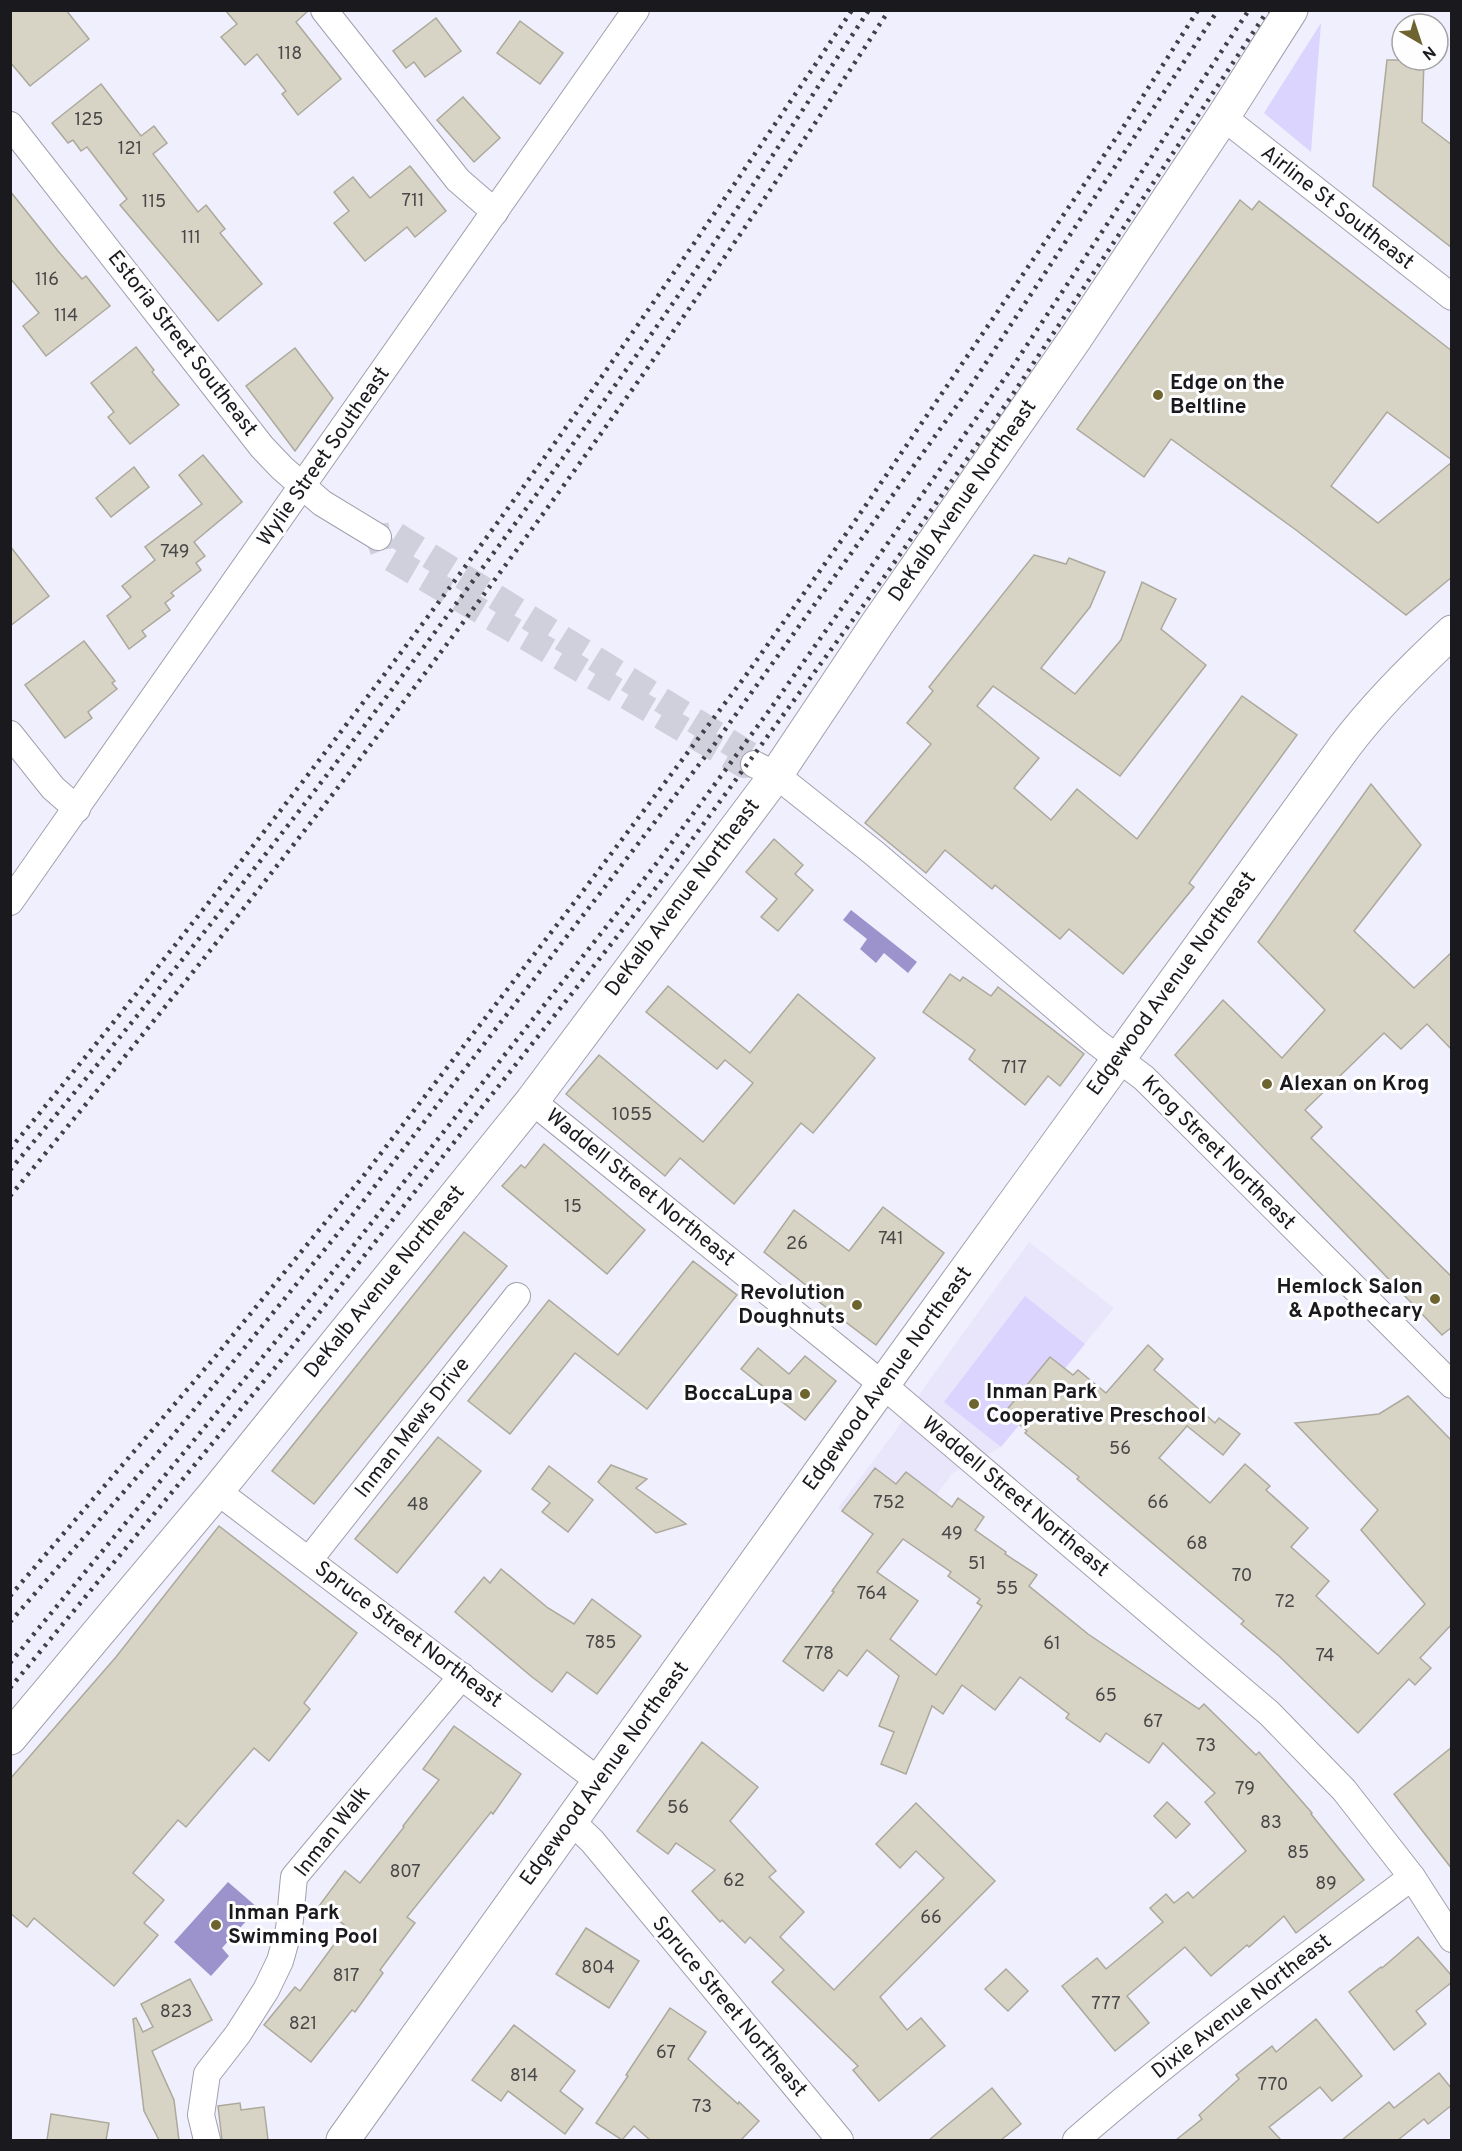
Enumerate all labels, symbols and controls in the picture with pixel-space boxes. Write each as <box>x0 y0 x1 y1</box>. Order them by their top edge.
north arrow <box>1390 12 1450 72</box>
text: N <box>1417 41 1439 63</box>
house number: 118 <box>278 43 302 66</box>
house number: 125 <box>75 109 103 132</box>
house number: 121 <box>118 138 142 161</box>
street label: Airline St Southeast <box>1255 140 1419 276</box>
house number: 711 <box>401 190 425 213</box>
house number: 115 <box>142 191 166 214</box>
house number: 111 <box>181 227 201 250</box>
street label: Estoria Street Southeast <box>101 246 263 442</box>
house number: 116 <box>35 269 59 292</box>
house number: 114 <box>54 305 78 328</box>
street label: Wylie Street Southeast <box>252 362 396 552</box>
place label: Edge on the Beltline <box>1170 370 1285 421</box>
marker: Edge on the Beltline <box>1151 388 1165 402</box>
street label: DeKalb Avenue Northeast <box>883 395 1043 607</box>
house number: 749 <box>160 541 190 564</box>
street label: DeKalb Avenue Northeast <box>600 794 766 1002</box>
street label: Edgewood Avenue Northeast <box>1081 866 1263 1102</box>
house number: 717 <box>1001 1057 1027 1080</box>
street label: Krog Street Northeast <box>1135 1070 1301 1236</box>
place label: Alexan on Krog <box>1279 1071 1429 1098</box>
marker: Alexan on Krog <box>1260 1077 1274 1091</box>
street label: Waddell Street Northeast <box>540 1103 740 1273</box>
house number: 1055 <box>612 1104 652 1127</box>
street label: DeKalb Avenue Northeast <box>299 1180 471 1384</box>
house number: 15 <box>564 1196 582 1219</box>
house number: 741 <box>878 1228 904 1251</box>
house number: 26 <box>786 1233 808 1256</box>
street label: Edgewood Avenue Northeast <box>797 1261 979 1497</box>
place label: Hemlock Salon & Apothecary <box>1276 1274 1423 1325</box>
place label: Revolution Doughnuts <box>738 1280 845 1331</box>
marker: Hemlock Salon & Apothecary <box>1428 1292 1442 1306</box>
marker: Revolution Doughnuts <box>850 1298 864 1312</box>
street label: Inman Mews Drive <box>350 1352 476 1504</box>
place label: Inman Park Cooperative Preschool <box>986 1379 1206 1430</box>
place label: BoccaLupa <box>684 1381 793 1408</box>
marker: BoccaLupa <box>798 1387 812 1401</box>
marker: Inman Park Cooperative Preschool <box>967 1397 981 1411</box>
street label: Waddell Street Northeast <box>916 1411 1114 1583</box>
house number: 56 <box>1109 1438 1131 1461</box>
house number: 752 <box>873 1492 905 1515</box>
house number: 66 <box>1147 1492 1169 1515</box>
house number: 48 <box>407 1494 429 1517</box>
house number: 49 <box>941 1523 963 1546</box>
house number: 68 <box>1186 1533 1208 1556</box>
house number: 51 <box>968 1553 986 1576</box>
street label: Spruce Street Northeast <box>309 1556 507 1714</box>
house number: 70 <box>1232 1565 1252 1588</box>
house number: 55 <box>996 1578 1018 1601</box>
house number: 764 <box>857 1583 887 1606</box>
house number: 72 <box>1275 1591 1295 1614</box>
house number: 785 <box>585 1632 617 1655</box>
house number: 61 <box>1043 1633 1061 1656</box>
house number: 778 <box>804 1643 834 1666</box>
house number: 74 <box>1316 1645 1334 1668</box>
street label: Edgewood Avenue Northeast <box>514 1656 696 1892</box>
house number: 65 <box>1095 1685 1117 1708</box>
house number: 67 <box>1143 1711 1163 1734</box>
house number: 73 <box>1196 1735 1216 1758</box>
house number: 79 <box>1235 1778 1255 1801</box>
street label: Inman Walk <box>289 1781 377 1883</box>
house number: 56 <box>667 1797 689 1820</box>
house number: 83 <box>1260 1812 1282 1835</box>
house number: 85 <box>1287 1842 1309 1865</box>
house number: 807 <box>389 1861 421 1884</box>
house number: 62 <box>723 1870 745 1893</box>
house number: 89 <box>1315 1873 1337 1896</box>
place label: Inman Park Swimming Pool <box>228 1900 378 1951</box>
house number: 66 <box>920 1907 942 1930</box>
street label: Spruce Street Northeast <box>645 1911 813 2103</box>
marker: Inman Park Swimming Pool <box>209 1918 223 1932</box>
street label: Dixie Avenue Northeast <box>1147 1928 1337 2086</box>
house number: 804 <box>581 1957 615 1980</box>
house number: 817 <box>332 1965 360 1988</box>
house number: 777 <box>1091 1993 1121 2016</box>
house number: 823 <box>160 2001 192 2024</box>
house number: 821 <box>289 2013 317 2036</box>
house number: 67 <box>656 2042 676 2065</box>
house number: 814 <box>510 2065 538 2088</box>
house number: 770 <box>1258 2074 1288 2097</box>
house number: 73 <box>692 2096 712 2119</box>

